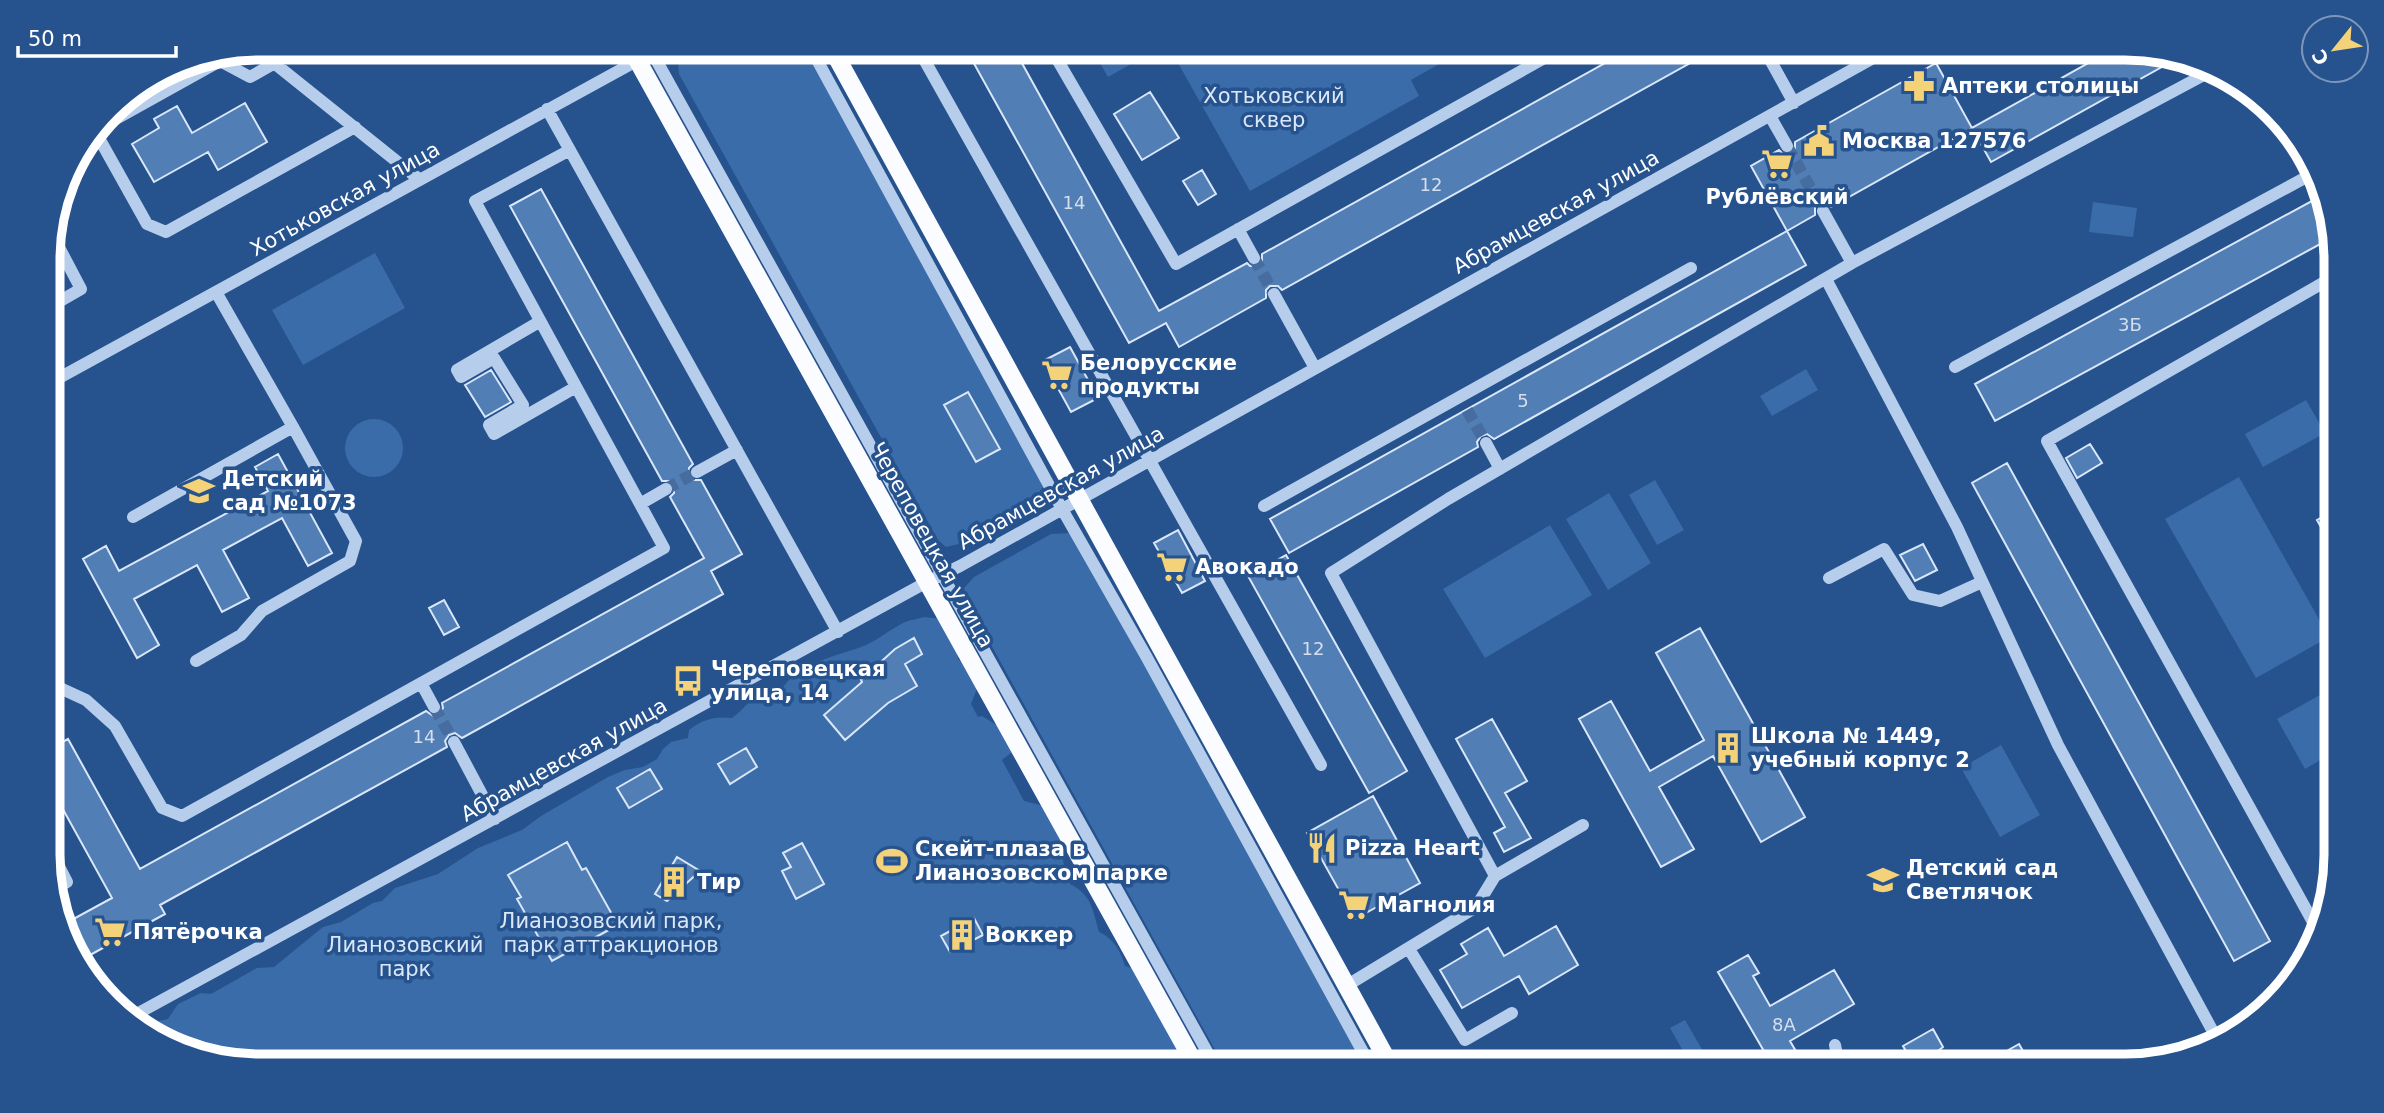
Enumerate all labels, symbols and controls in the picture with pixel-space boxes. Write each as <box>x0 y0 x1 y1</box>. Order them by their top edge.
scale bar <box>18 14 175 58</box>
north arrow <box>2300 14 2370 84</box>
text: 50 m <box>28 27 82 51</box>
text: С <box>2307 46 2333 69</box>
pharmacy icon: Аптеки столицы <box>1902 69 1936 103</box>
place label: Аптеки столицы <box>1942 74 2139 98</box>
park label: Хотьковский сквер <box>1203 84 1345 132</box>
public building icon: Москва 127576 <box>1802 124 1836 158</box>
place label: Москва 127576 <box>1842 129 2026 153</box>
street label: Хотьковская улица <box>246 137 444 261</box>
street label: Абрамцевская улица <box>1449 145 1663 279</box>
supermarket icon: Рублёвский <box>1760 147 1794 181</box>
house number: 12 <box>1420 174 1442 195</box>
place label: Рублёвский <box>1706 185 1848 209</box>
house number: 14 <box>1063 192 1085 213</box>
house number: 3Б <box>2118 314 2142 335</box>
place label: Белорусские продукты <box>1080 351 1237 399</box>
supermarket icon: Белорусские продукты <box>1040 358 1074 392</box>
house number: 5 <box>1517 390 1529 411</box>
street label: Абрамцевская улица <box>954 421 1168 555</box>
street label: Череповецкая улица <box>865 438 999 652</box>
place label: Детский сад №1073 <box>222 467 357 515</box>
school or university icon: Детский сад №1073 <box>182 474 216 508</box>
supermarket icon: Авокадо <box>1155 550 1189 584</box>
place label: Авокадо <box>1195 555 1299 579</box>
house number: 12 <box>1302 638 1324 659</box>
place label: Череповецкая улица, 14 <box>711 657 885 705</box>
bus stop icon: Череповецкая улица, 14 <box>671 664 705 698</box>
street label: Абрамцевская улица <box>457 693 671 827</box>
place label: Школа № 1449, учебный корпус 2 <box>1751 724 1970 772</box>
house number: 14 <box>413 726 435 747</box>
building icon: Школа № 1449, учебный корпус 2 <box>1711 731 1745 765</box>
restaurant icon: Pizza Heart <box>1305 831 1339 865</box>
place label: Pizza Heart <box>1345 836 1480 860</box>
place label: Скейт-плаза в Лианозовском парке <box>915 837 1168 885</box>
sports icon: Скейт-плаза в Лианозовском парке <box>875 844 909 878</box>
place label: Детский сад Светлячок <box>1906 856 2058 904</box>
school or university icon: Детский сад Светлячок <box>1866 863 1900 897</box>
building icon: Тир <box>657 865 691 899</box>
place label: Тир <box>697 870 741 894</box>
supermarket icon: Магнолия <box>1337 888 1371 922</box>
place label: Магнолия <box>1377 893 1496 917</box>
park label: Лианозовский парк, парк аттракционов <box>500 909 722 957</box>
supermarket icon: Пятёрочка <box>93 915 127 949</box>
building icon: Воккер <box>945 918 979 952</box>
place label: Пятёрочка <box>133 920 263 944</box>
place label: Воккер <box>985 923 1073 947</box>
park label: Лианозовский парк <box>327 933 483 981</box>
house number: 8А <box>1772 1014 1797 1035</box>

